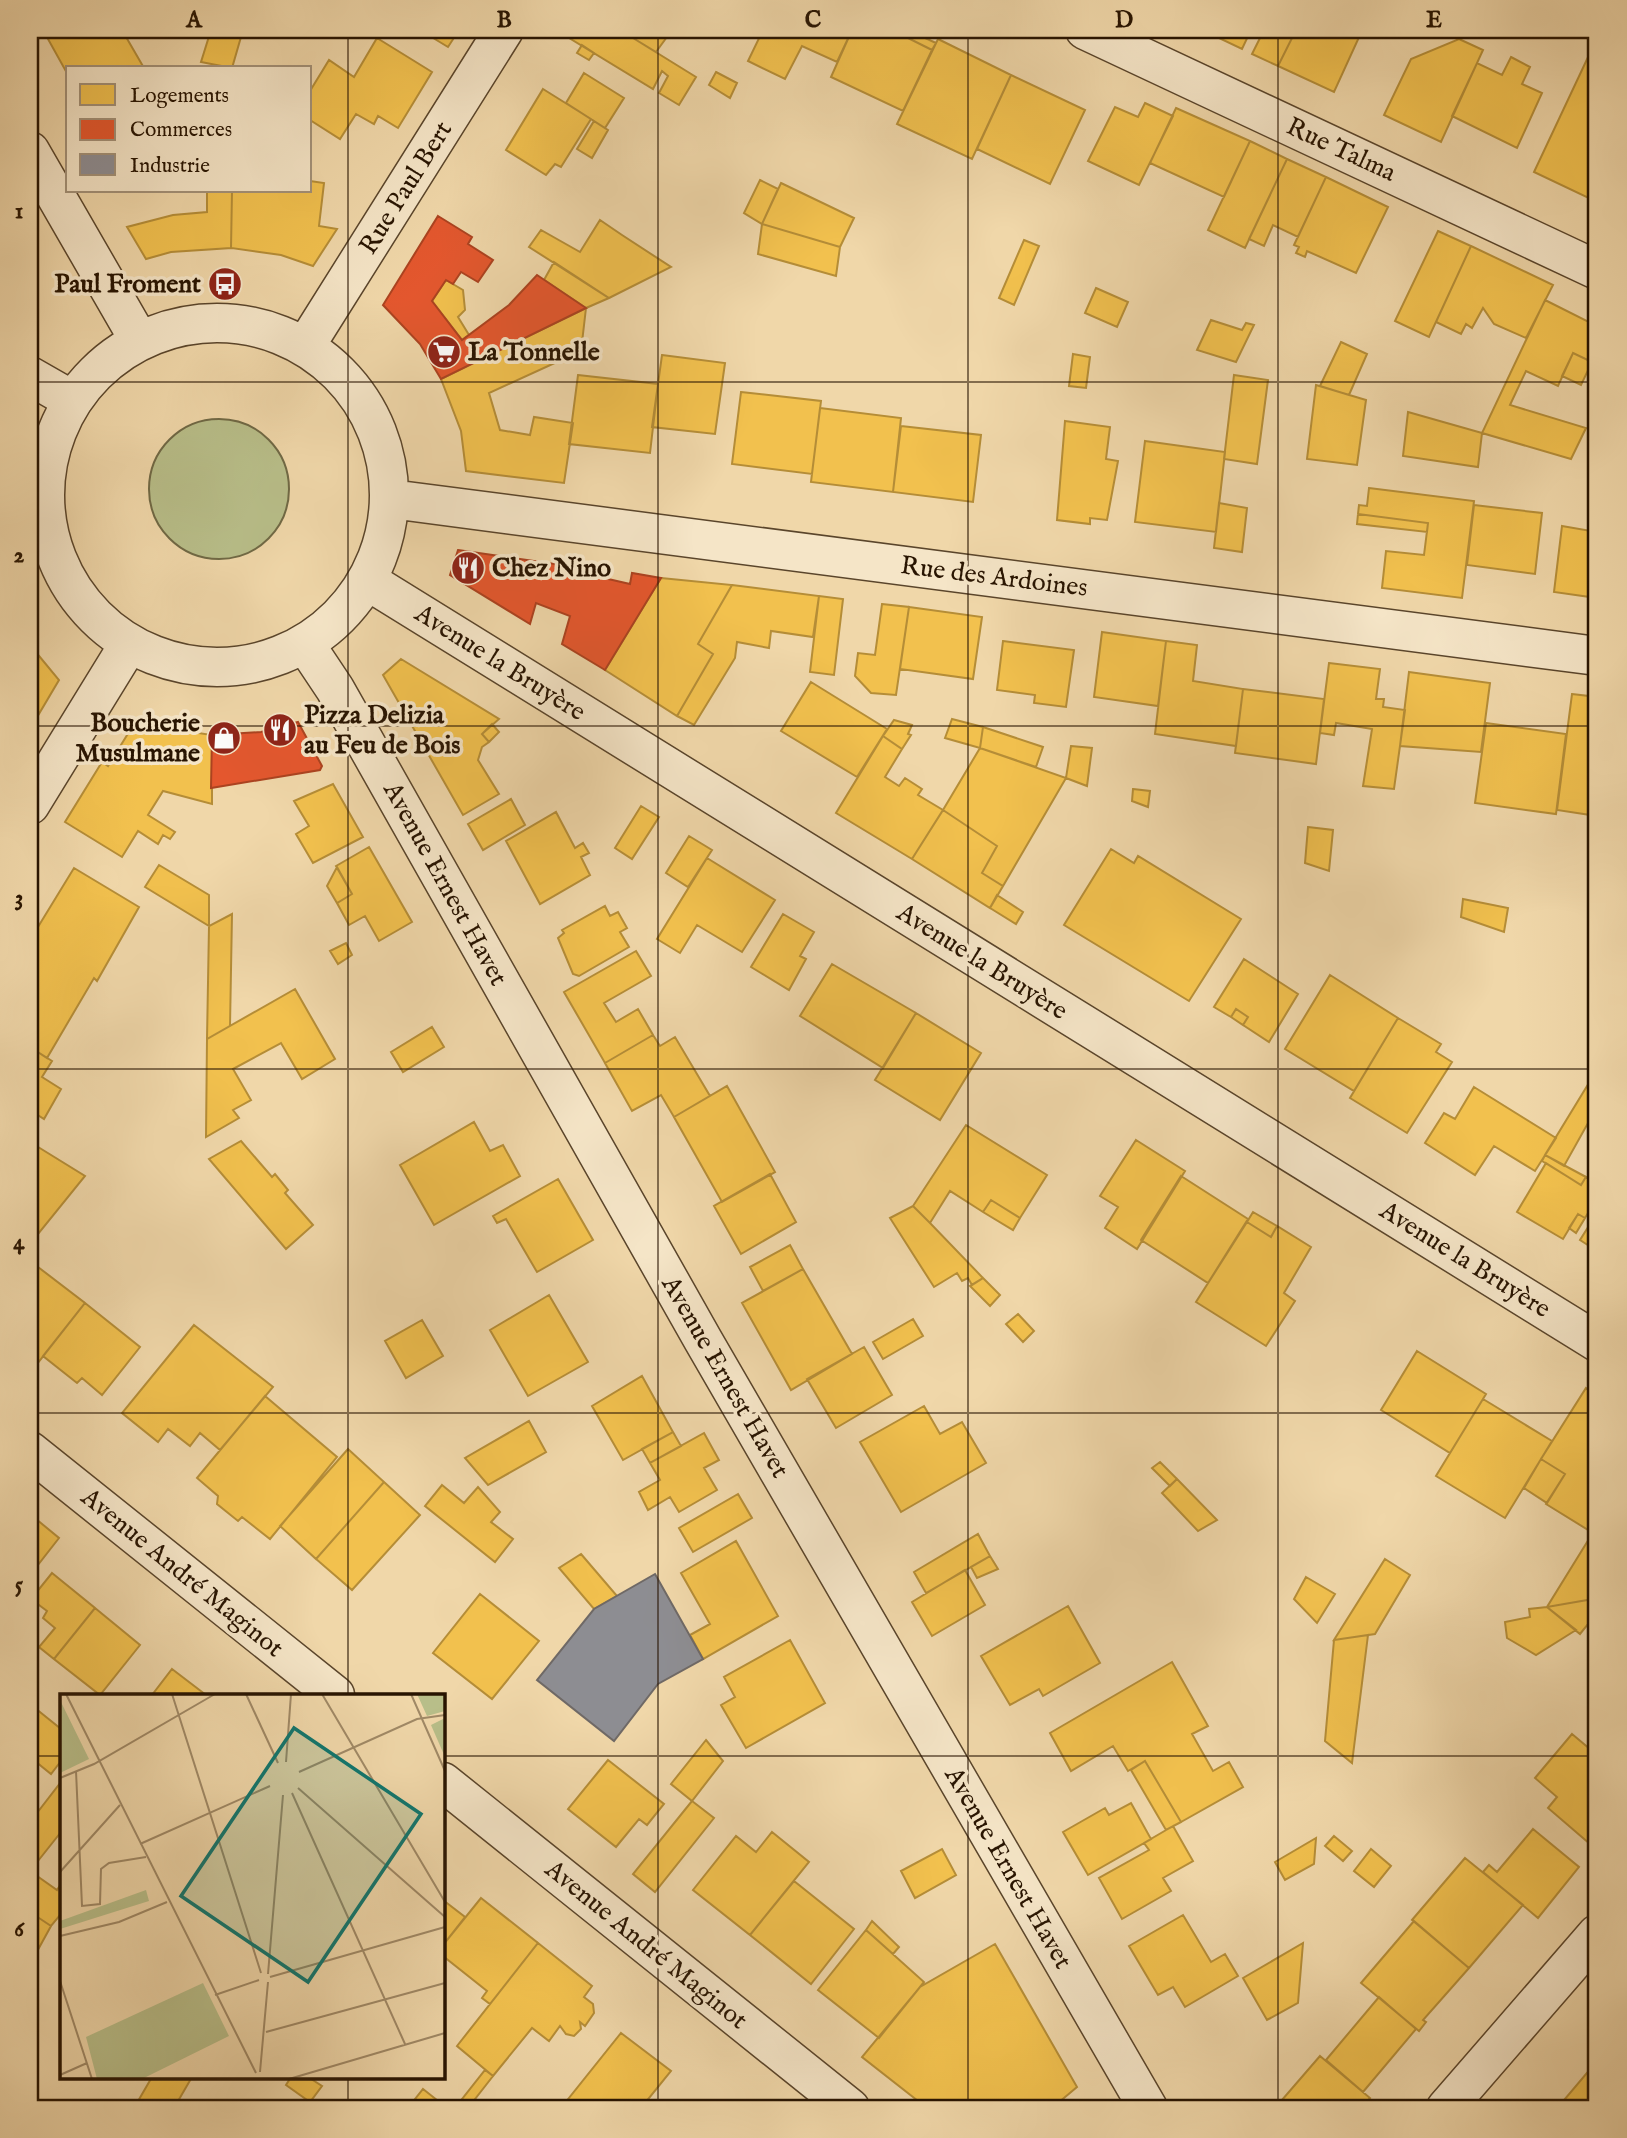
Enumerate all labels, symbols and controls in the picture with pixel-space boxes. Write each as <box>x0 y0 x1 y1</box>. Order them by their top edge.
text: A <box>185 6 203 35</box>
text: B <box>496 6 512 35</box>
text: C <box>805 6 822 35</box>
text: D <box>1115 6 1133 35</box>
text: E <box>1426 6 1442 35</box>
legend <box>66 66 312 192</box>
text: Logements <box>130 83 229 110</box>
street label: Rue Talma <box>1281 110 1402 190</box>
street label: Rue Paul Bert <box>352 115 460 261</box>
text: Commerces <box>130 117 232 144</box>
text: Industrie <box>130 153 210 180</box>
text: 1 <box>15 197 23 226</box>
bus stop icon: Paul Froment <box>206 265 244 303</box>
place label: Paul Froment <box>54 268 201 301</box>
supermarket icon: La Tonnelle <box>425 333 463 371</box>
place label: La Tonnelle <box>468 336 600 369</box>
text: 2 <box>14 541 25 570</box>
restaurant icon: Chez Nino <box>449 549 487 587</box>
street label: Rue des Ardoines <box>899 549 1089 605</box>
place label: Chez Nino <box>492 552 611 585</box>
street label: Avenue la Bruyère <box>408 597 592 729</box>
place label: Pizza Delizia au Feu de Bois <box>304 699 460 762</box>
place label: Boucherie Musulmane <box>76 707 200 770</box>
restaurant icon: Pizza Delizia au Feu de Bois <box>261 711 299 749</box>
shop icon: Boucherie Musulmane <box>205 719 243 757</box>
street label: Avenue Ernest Havet <box>375 776 515 992</box>
text: 3 <box>15 884 23 913</box>
street label: Avenue la Bruyère <box>890 896 1074 1028</box>
street label: Avenue la Bruyère <box>1373 1194 1557 1326</box>
text: 4 <box>13 1228 25 1257</box>
street label: Avenue Ernest Havet <box>653 1269 796 1484</box>
street label: Avenue André Maginot <box>73 1481 290 1665</box>
text: 5 <box>15 1571 24 1600</box>
inset map <box>60 1694 444 2078</box>
street label: Avenue Ernest Havet <box>936 1760 1079 1975</box>
street label: Avenue André Maginot <box>537 1853 754 2037</box>
text: 6 <box>14 1915 25 1944</box>

